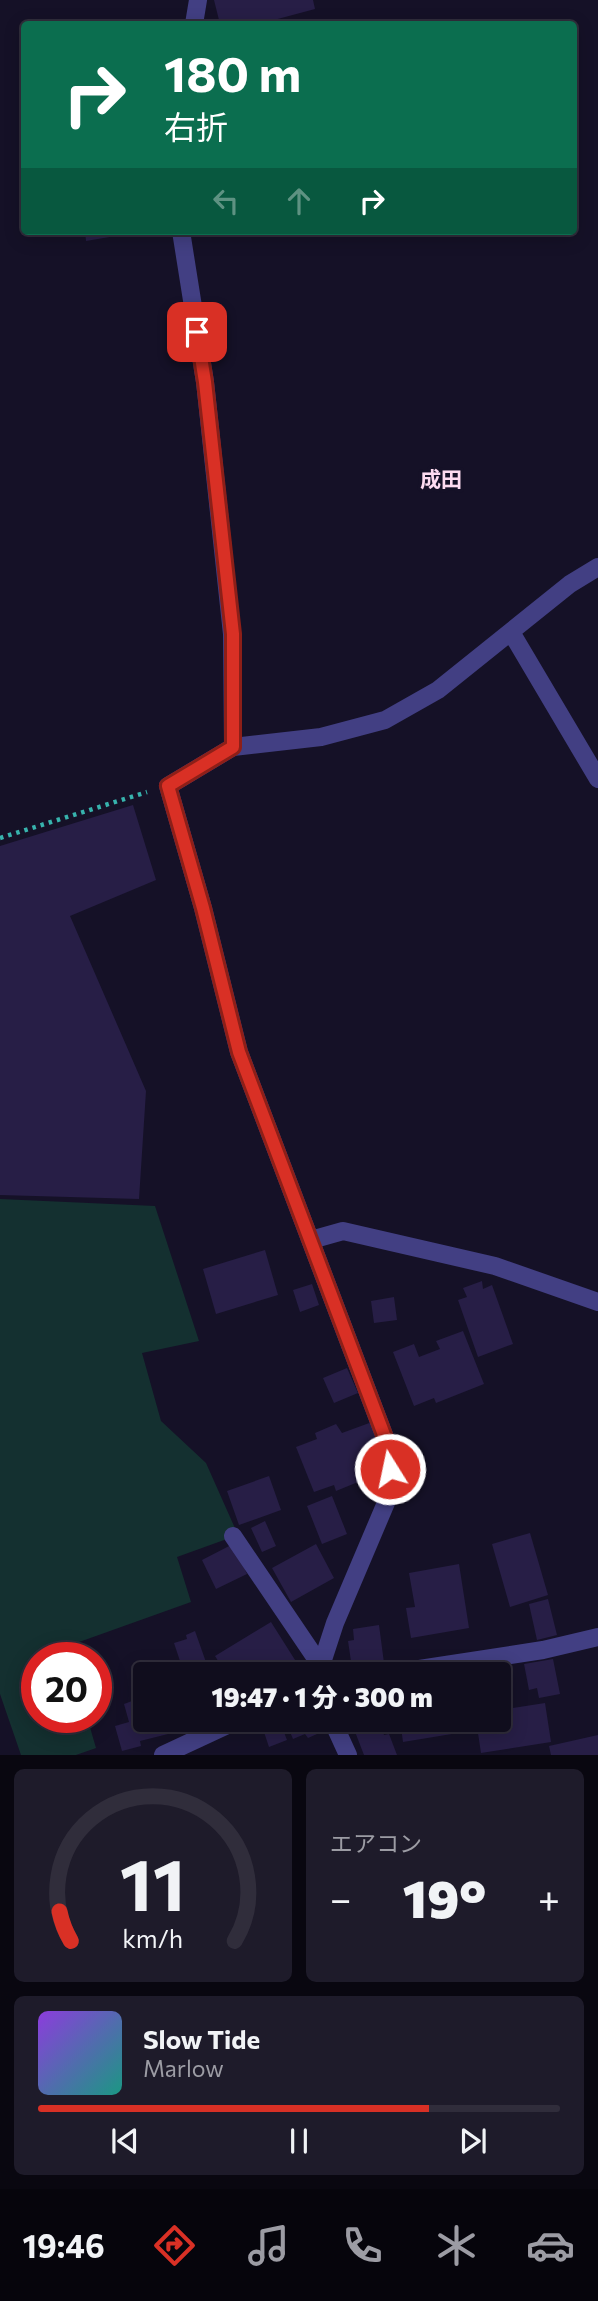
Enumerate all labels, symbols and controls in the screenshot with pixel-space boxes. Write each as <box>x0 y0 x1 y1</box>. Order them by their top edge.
text: 180 m <box>164 42 301 102</box>
icon: right <box>49 49 140 140</box>
text: 右折 <box>164 106 228 146</box>
icon: left <box>207 182 245 220</box>
icon: ahead <box>280 182 318 220</box>
icon: right <box>353 182 391 220</box>
pin <box>167 302 227 362</box>
icon: arrive <box>178 313 216 351</box>
district label: 成田 <box>420 466 462 491</box>
position arrow <box>353 1432 427 1506</box>
speed limit sign: 20 <box>21 1642 112 1733</box>
text: 19:47 · 1 分 · 300 m <box>211 1681 433 1712</box>
text: エアコン <box>330 1829 422 1857</box>
text: 11 <box>120 1838 186 1927</box>
text: 19° <box>403 1865 486 1929</box>
text: − <box>330 1874 352 1921</box>
text: + <box>538 1874 560 1921</box>
text: km/h <box>123 1923 183 1953</box>
text: Slow Tide <box>143 2023 260 2054</box>
text: Marlow <box>143 2054 224 2082</box>
icon: previous <box>106 2122 144 2160</box>
icon: pause <box>280 2122 318 2160</box>
icon: next <box>454 2122 492 2160</box>
icon: directions <box>150 2221 199 2270</box>
icon: music <box>244 2221 293 2270</box>
icon: phone <box>338 2221 387 2270</box>
icon: climate <box>432 2221 481 2270</box>
icon: car <box>526 2221 575 2270</box>
text: 19:46 <box>23 2225 105 2265</box>

